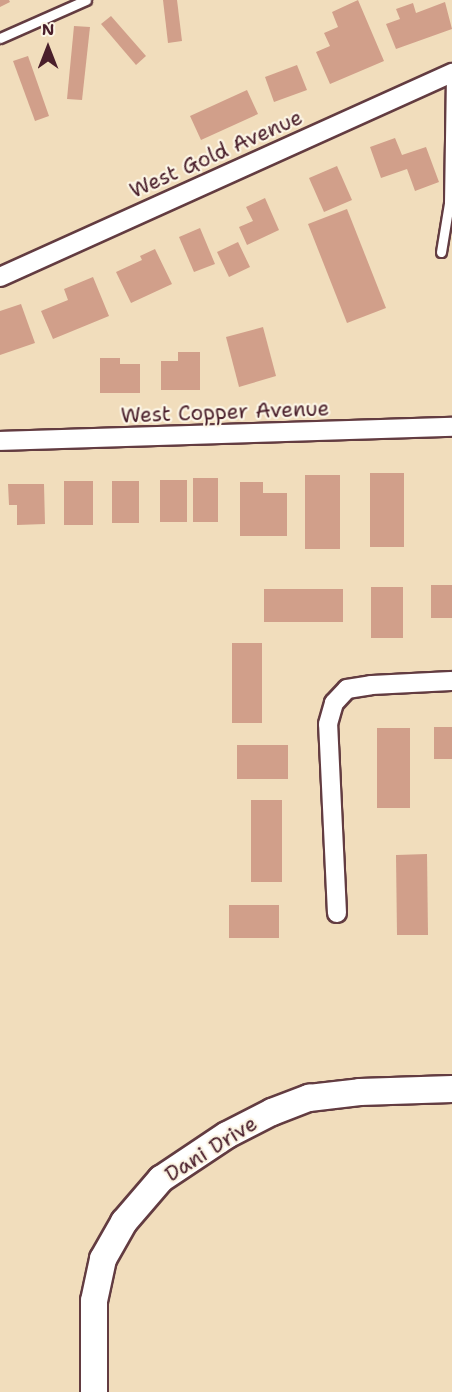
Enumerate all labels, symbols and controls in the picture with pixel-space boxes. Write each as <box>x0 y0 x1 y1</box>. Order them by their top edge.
north arrow <box>18 18 78 78</box>
text: N <box>42 19 54 40</box>
street label: West Gold Avenue <box>126 105 306 203</box>
street label: West Copper Avenue <box>120 396 330 428</box>
street label: Dani Drive <box>160 1111 262 1187</box>

